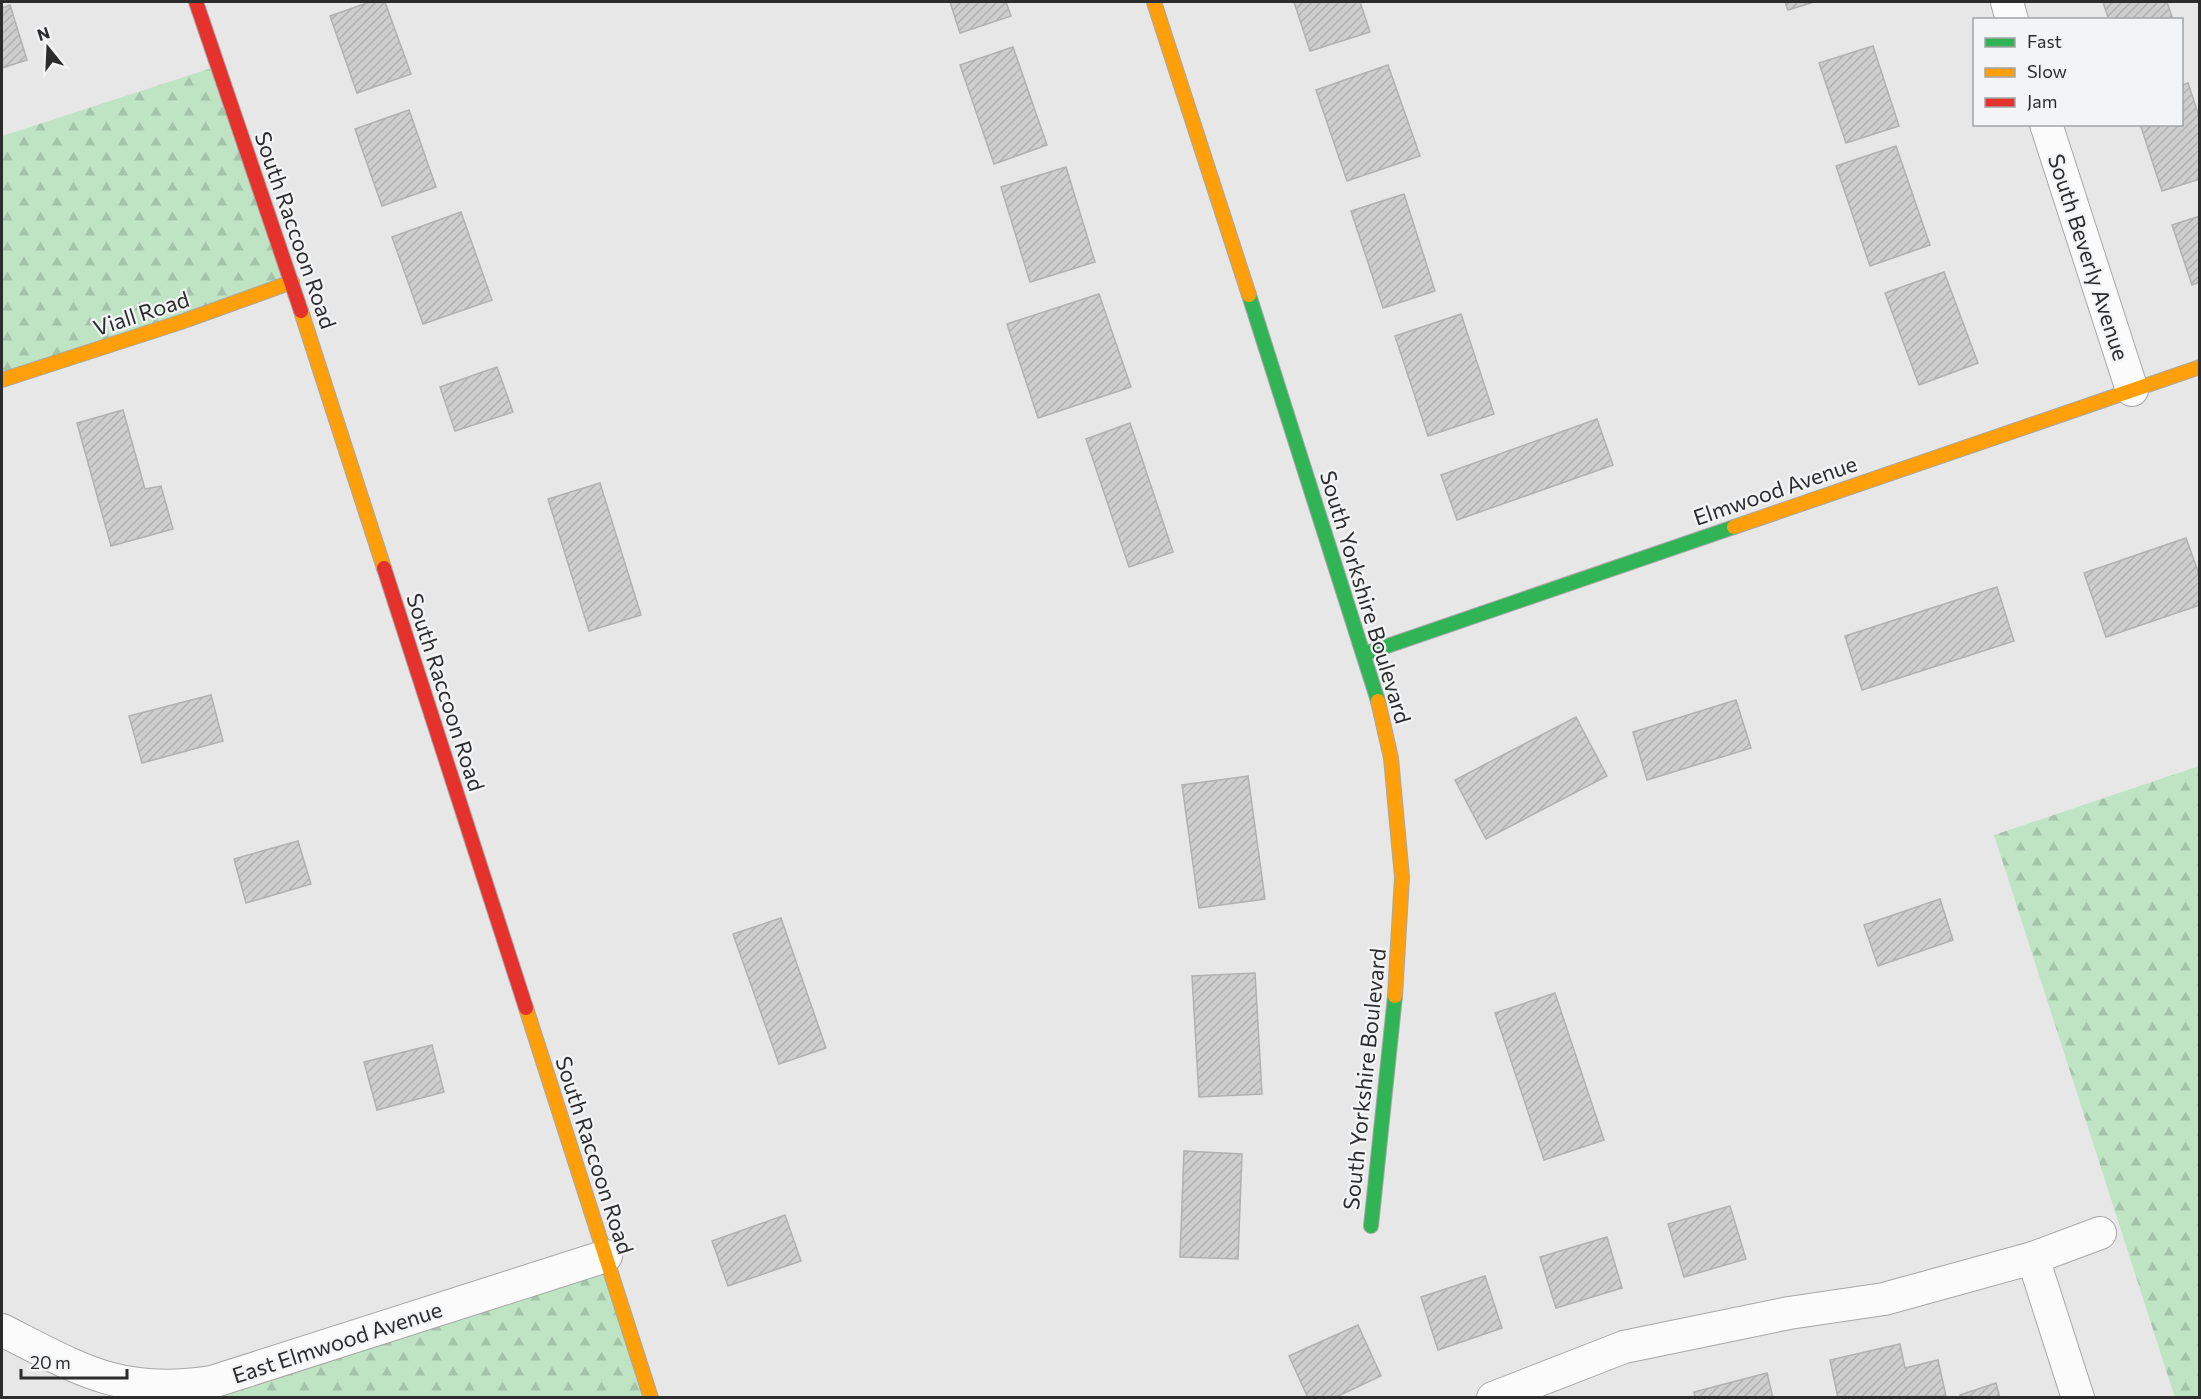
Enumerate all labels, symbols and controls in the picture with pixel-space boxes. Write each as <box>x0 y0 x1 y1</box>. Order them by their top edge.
north arrow <box>18 18 78 78</box>
legend <box>1973 18 2183 126</box>
text: N <box>35 22 52 44</box>
text: Fast <box>2027 30 2062 52</box>
text: Slow <box>2027 60 2067 82</box>
text: Jam <box>2027 90 2057 112</box>
street label: South Raccoon Road <box>250 128 342 332</box>
street label: South Beverly Avenue <box>2043 150 2135 364</box>
street label: Viall Road <box>90 285 192 341</box>
street label: Elmwood Avenue <box>1690 449 1860 531</box>
street label: South Yorkshire Boulevard <box>1315 467 1417 727</box>
street label: South Raccoon Road <box>401 590 491 794</box>
street label: South Yorkshire Boulevard <box>1337 947 1391 1211</box>
street label: South Raccoon Road <box>550 1053 640 1257</box>
street label: East Elmwood Avenue <box>229 1295 445 1389</box>
scale bar <box>21 1342 128 1380</box>
text: 20 m <box>30 1351 71 1373</box>

